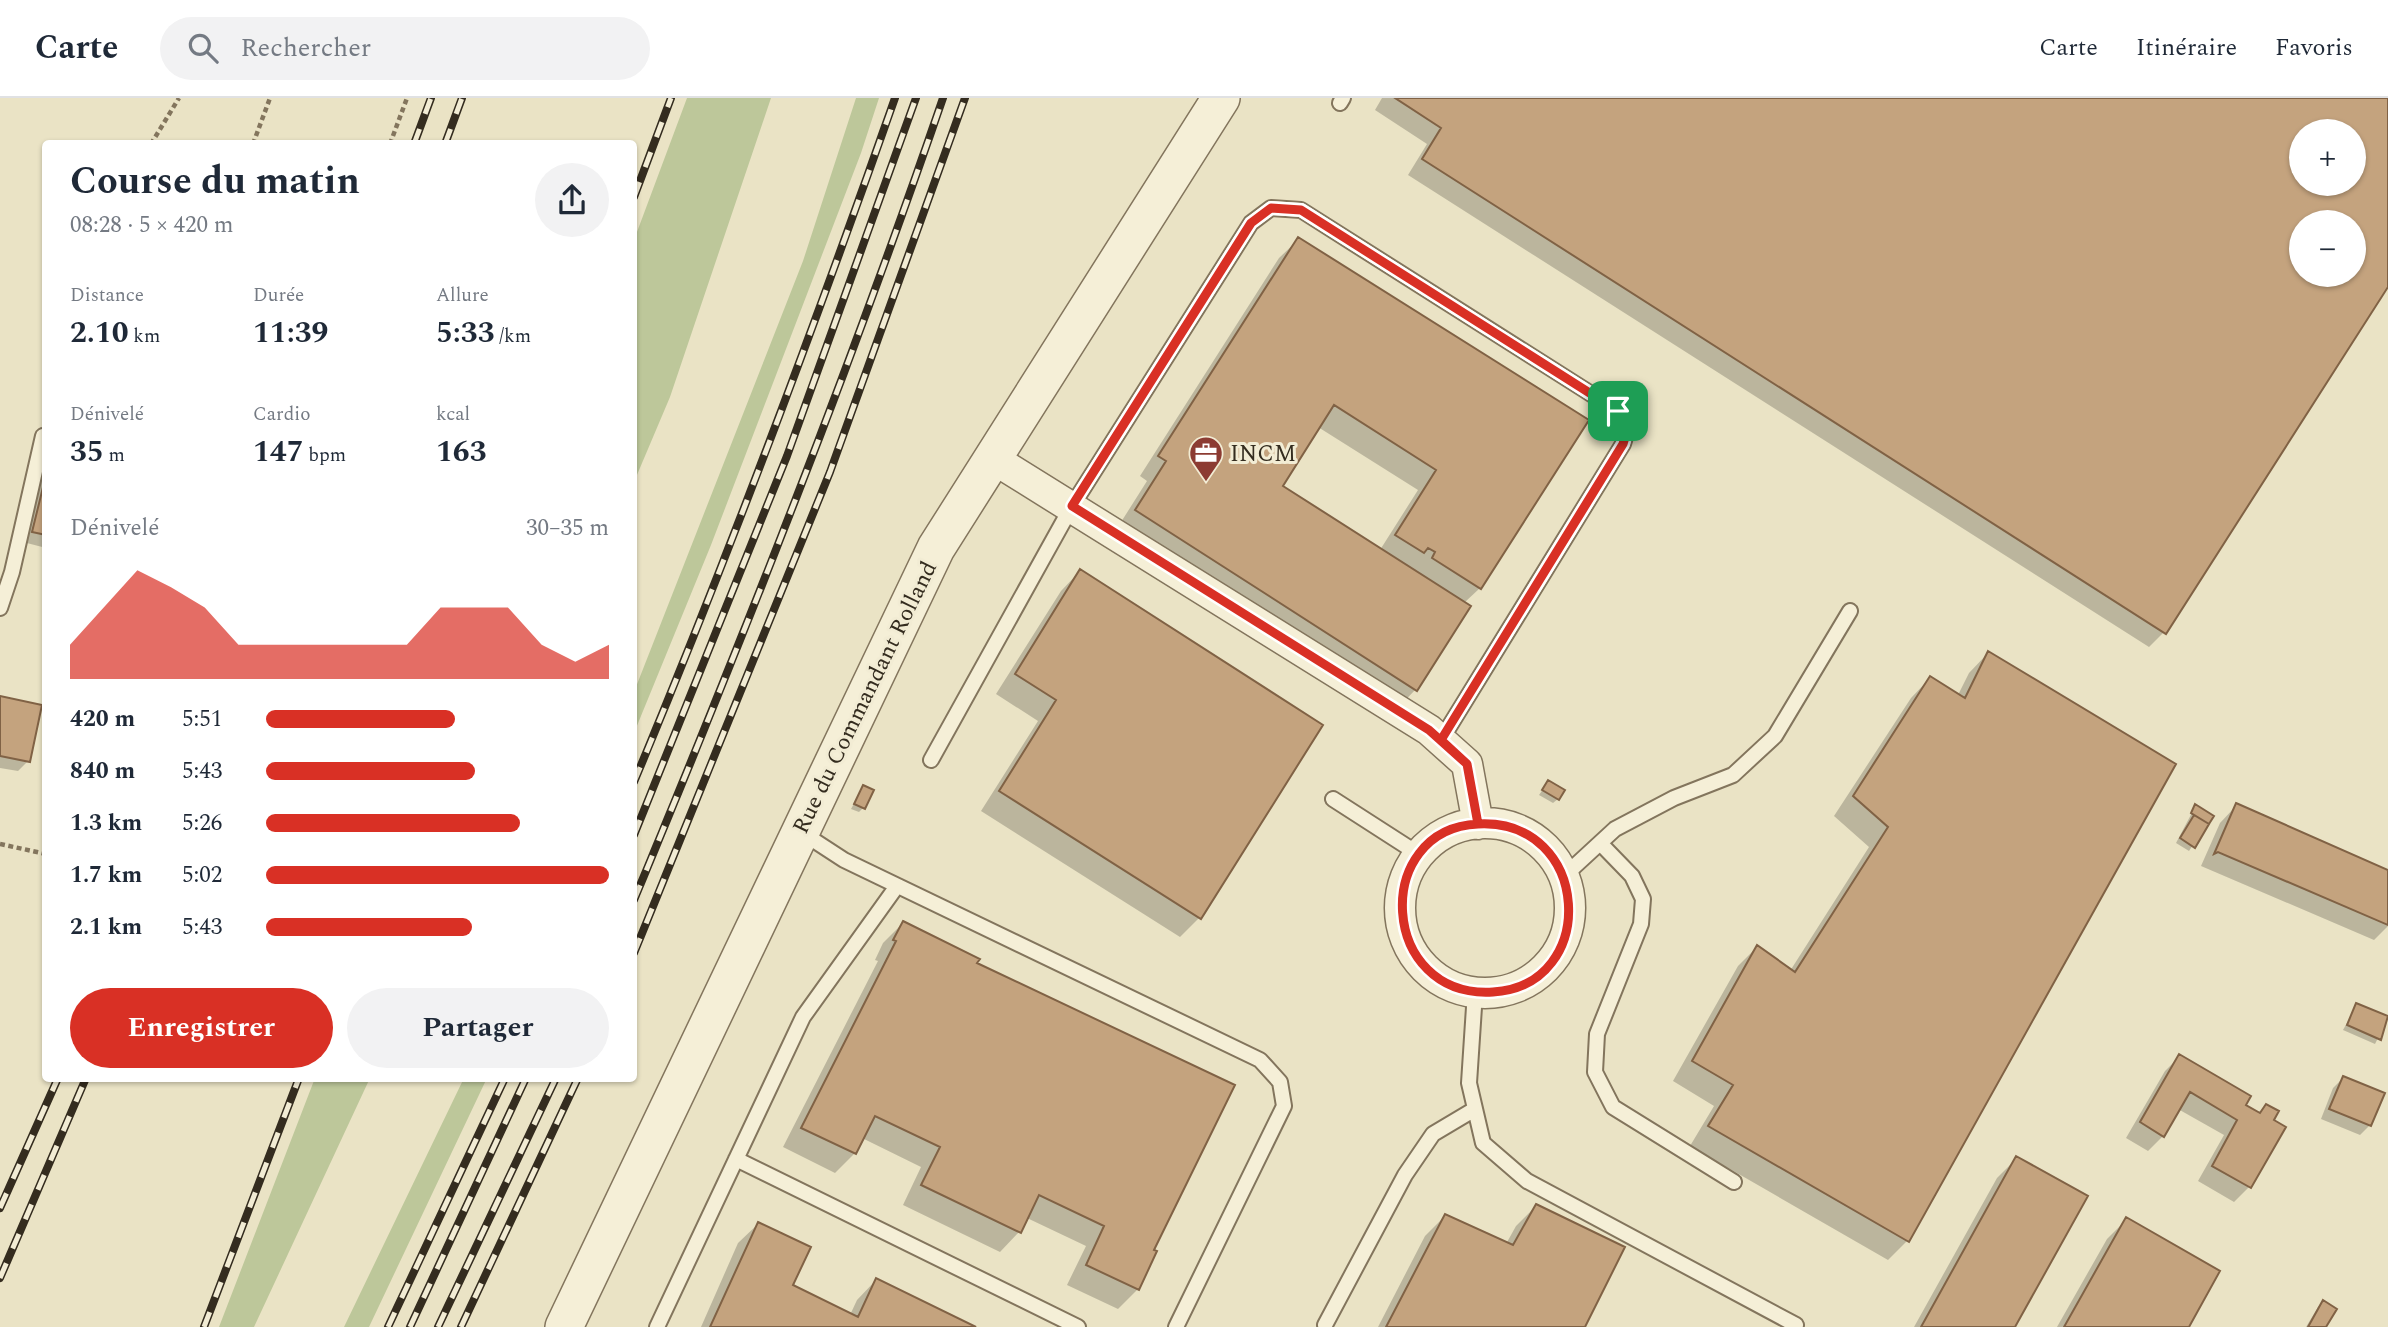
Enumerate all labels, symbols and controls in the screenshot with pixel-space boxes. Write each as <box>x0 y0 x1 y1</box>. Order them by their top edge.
search box <box>160 17 650 80</box>
text: Carte <box>35 23 118 73</box>
text: Rechercher <box>240 28 371 68</box>
icon: search <box>184 29 222 67</box>
text: Carte <box>2039 30 2098 66</box>
text: Itinéraire <box>2136 30 2237 66</box>
text: Favoris <box>2275 30 2353 66</box>
map controls <box>2289 119 2366 287</box>
button: + <box>2289 119 2366 196</box>
text: Course du matin <box>70 153 360 211</box>
button: share <box>535 163 609 237</box>
text: 08:28 · 5 × 420 m <box>70 208 234 243</box>
button: − <box>2289 210 2366 287</box>
text: Distance <box>70 281 144 310</box>
text: Durée <box>253 281 304 310</box>
text: Allure <box>436 281 489 310</box>
text: 2.10 <box>70 310 129 356</box>
text: 11:39 <box>253 310 328 356</box>
text: 5:33 <box>436 310 495 356</box>
text: km <box>129 322 160 351</box>
text: /km <box>495 322 531 351</box>
pin <box>1588 381 1648 441</box>
icon: arrive <box>1599 392 1637 430</box>
text: Dénivelé <box>70 400 144 429</box>
text: Cardio <box>253 400 310 429</box>
text: kcal <box>436 400 470 429</box>
text: 35 <box>70 429 104 475</box>
text: 147 <box>253 429 304 475</box>
text: 163 <box>436 429 487 475</box>
office icon: INCM <box>1187 434 1225 483</box>
place label: INCM <box>1230 437 1296 472</box>
text: m <box>104 441 125 470</box>
text: bpm <box>304 441 346 470</box>
text: Dénivelé <box>70 511 160 546</box>
text: 30–35 m <box>526 511 609 546</box>
street label: Rue du Commandant Rolland <box>784 555 947 840</box>
text: 420 m <box>70 702 135 737</box>
text: 5:51 <box>182 702 222 737</box>
text: 840 m <box>70 754 135 789</box>
text: 5:43 <box>182 754 222 789</box>
text: 1.3 km <box>70 806 142 841</box>
text: 5:26 <box>182 806 222 841</box>
text: 1.7 km <box>70 858 142 893</box>
text: 5:02 <box>182 858 222 893</box>
text: 2.1 km <box>70 910 142 945</box>
text: 5:43 <box>182 910 222 945</box>
button: Enregistrer <box>70 988 333 1068</box>
button: Partager <box>347 988 609 1068</box>

